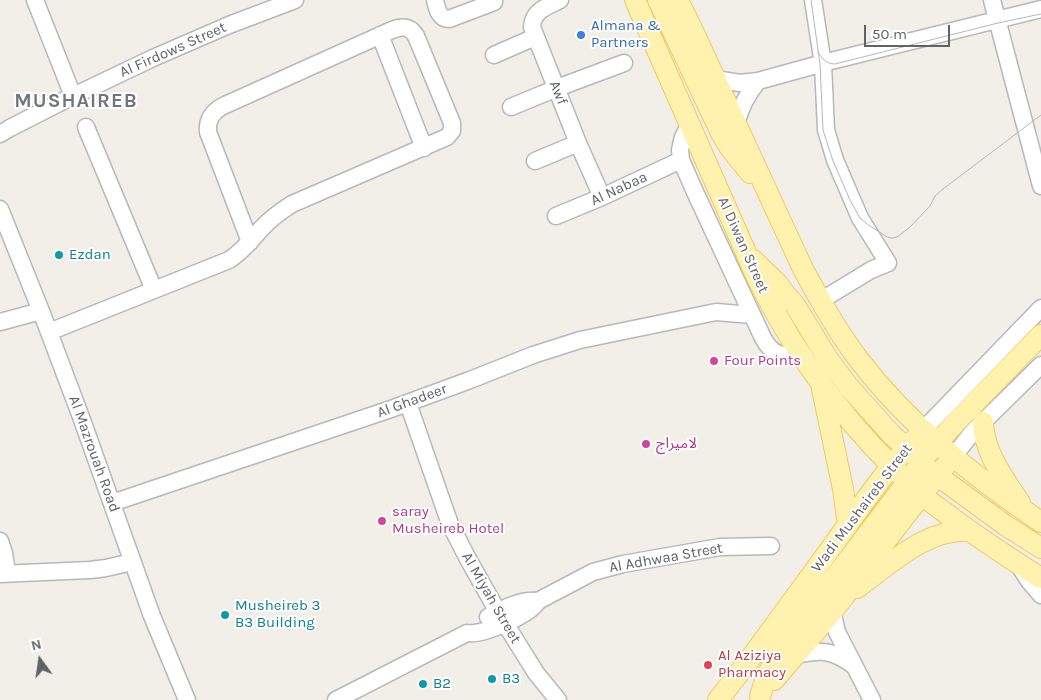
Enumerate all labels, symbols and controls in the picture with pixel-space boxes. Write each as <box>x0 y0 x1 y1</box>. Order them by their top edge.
scale bar <box>866 15 952 47</box>
place label: Almana & Partners <box>591 17 661 52</box>
street label: Al Firdows Street <box>117 18 229 82</box>
text: 50 m <box>872 25 907 43</box>
marker: Almana & Partners <box>575 29 587 41</box>
street label: Awf <box>545 78 571 108</box>
district label: MUSHAIREB <box>13 89 139 113</box>
street label: Al Nabaa <box>588 168 650 210</box>
street label: Al Diwan Street <box>714 194 772 296</box>
place label: Ezdan <box>69 246 111 264</box>
marker: Ezdan <box>53 249 65 261</box>
place label: Four Points <box>724 352 801 370</box>
marker: Four Points <box>708 355 720 367</box>
street label: Al Ghadeer <box>375 380 449 422</box>
street label: Al Mazrouah Road <box>65 393 123 515</box>
place label: لاميراج <box>656 435 697 453</box>
marker: لاميراج <box>640 438 652 450</box>
street label: Wadi Mushaireb Street <box>808 440 916 576</box>
place label: saray Musheireb Hotel <box>392 503 504 538</box>
marker: saray Musheireb Hotel <box>376 515 388 527</box>
street label: Al Adhwaa Street <box>608 539 724 577</box>
street label: Al Miyah Street <box>458 549 524 647</box>
place label: Musheireb 3 B3 Building <box>235 597 320 632</box>
marker: Musheireb 3 B3 Building <box>219 609 231 621</box>
north arrow <box>15 635 65 685</box>
text: N <box>29 635 43 654</box>
place label: Al Aziziya Pharmacy <box>718 647 786 682</box>
marker: Al Aziziya Pharmacy <box>702 659 714 671</box>
place label: B3 <box>502 670 520 688</box>
marker: B3 <box>486 673 498 685</box>
place label: B2 <box>433 675 451 693</box>
marker: B2 <box>417 678 429 690</box>

